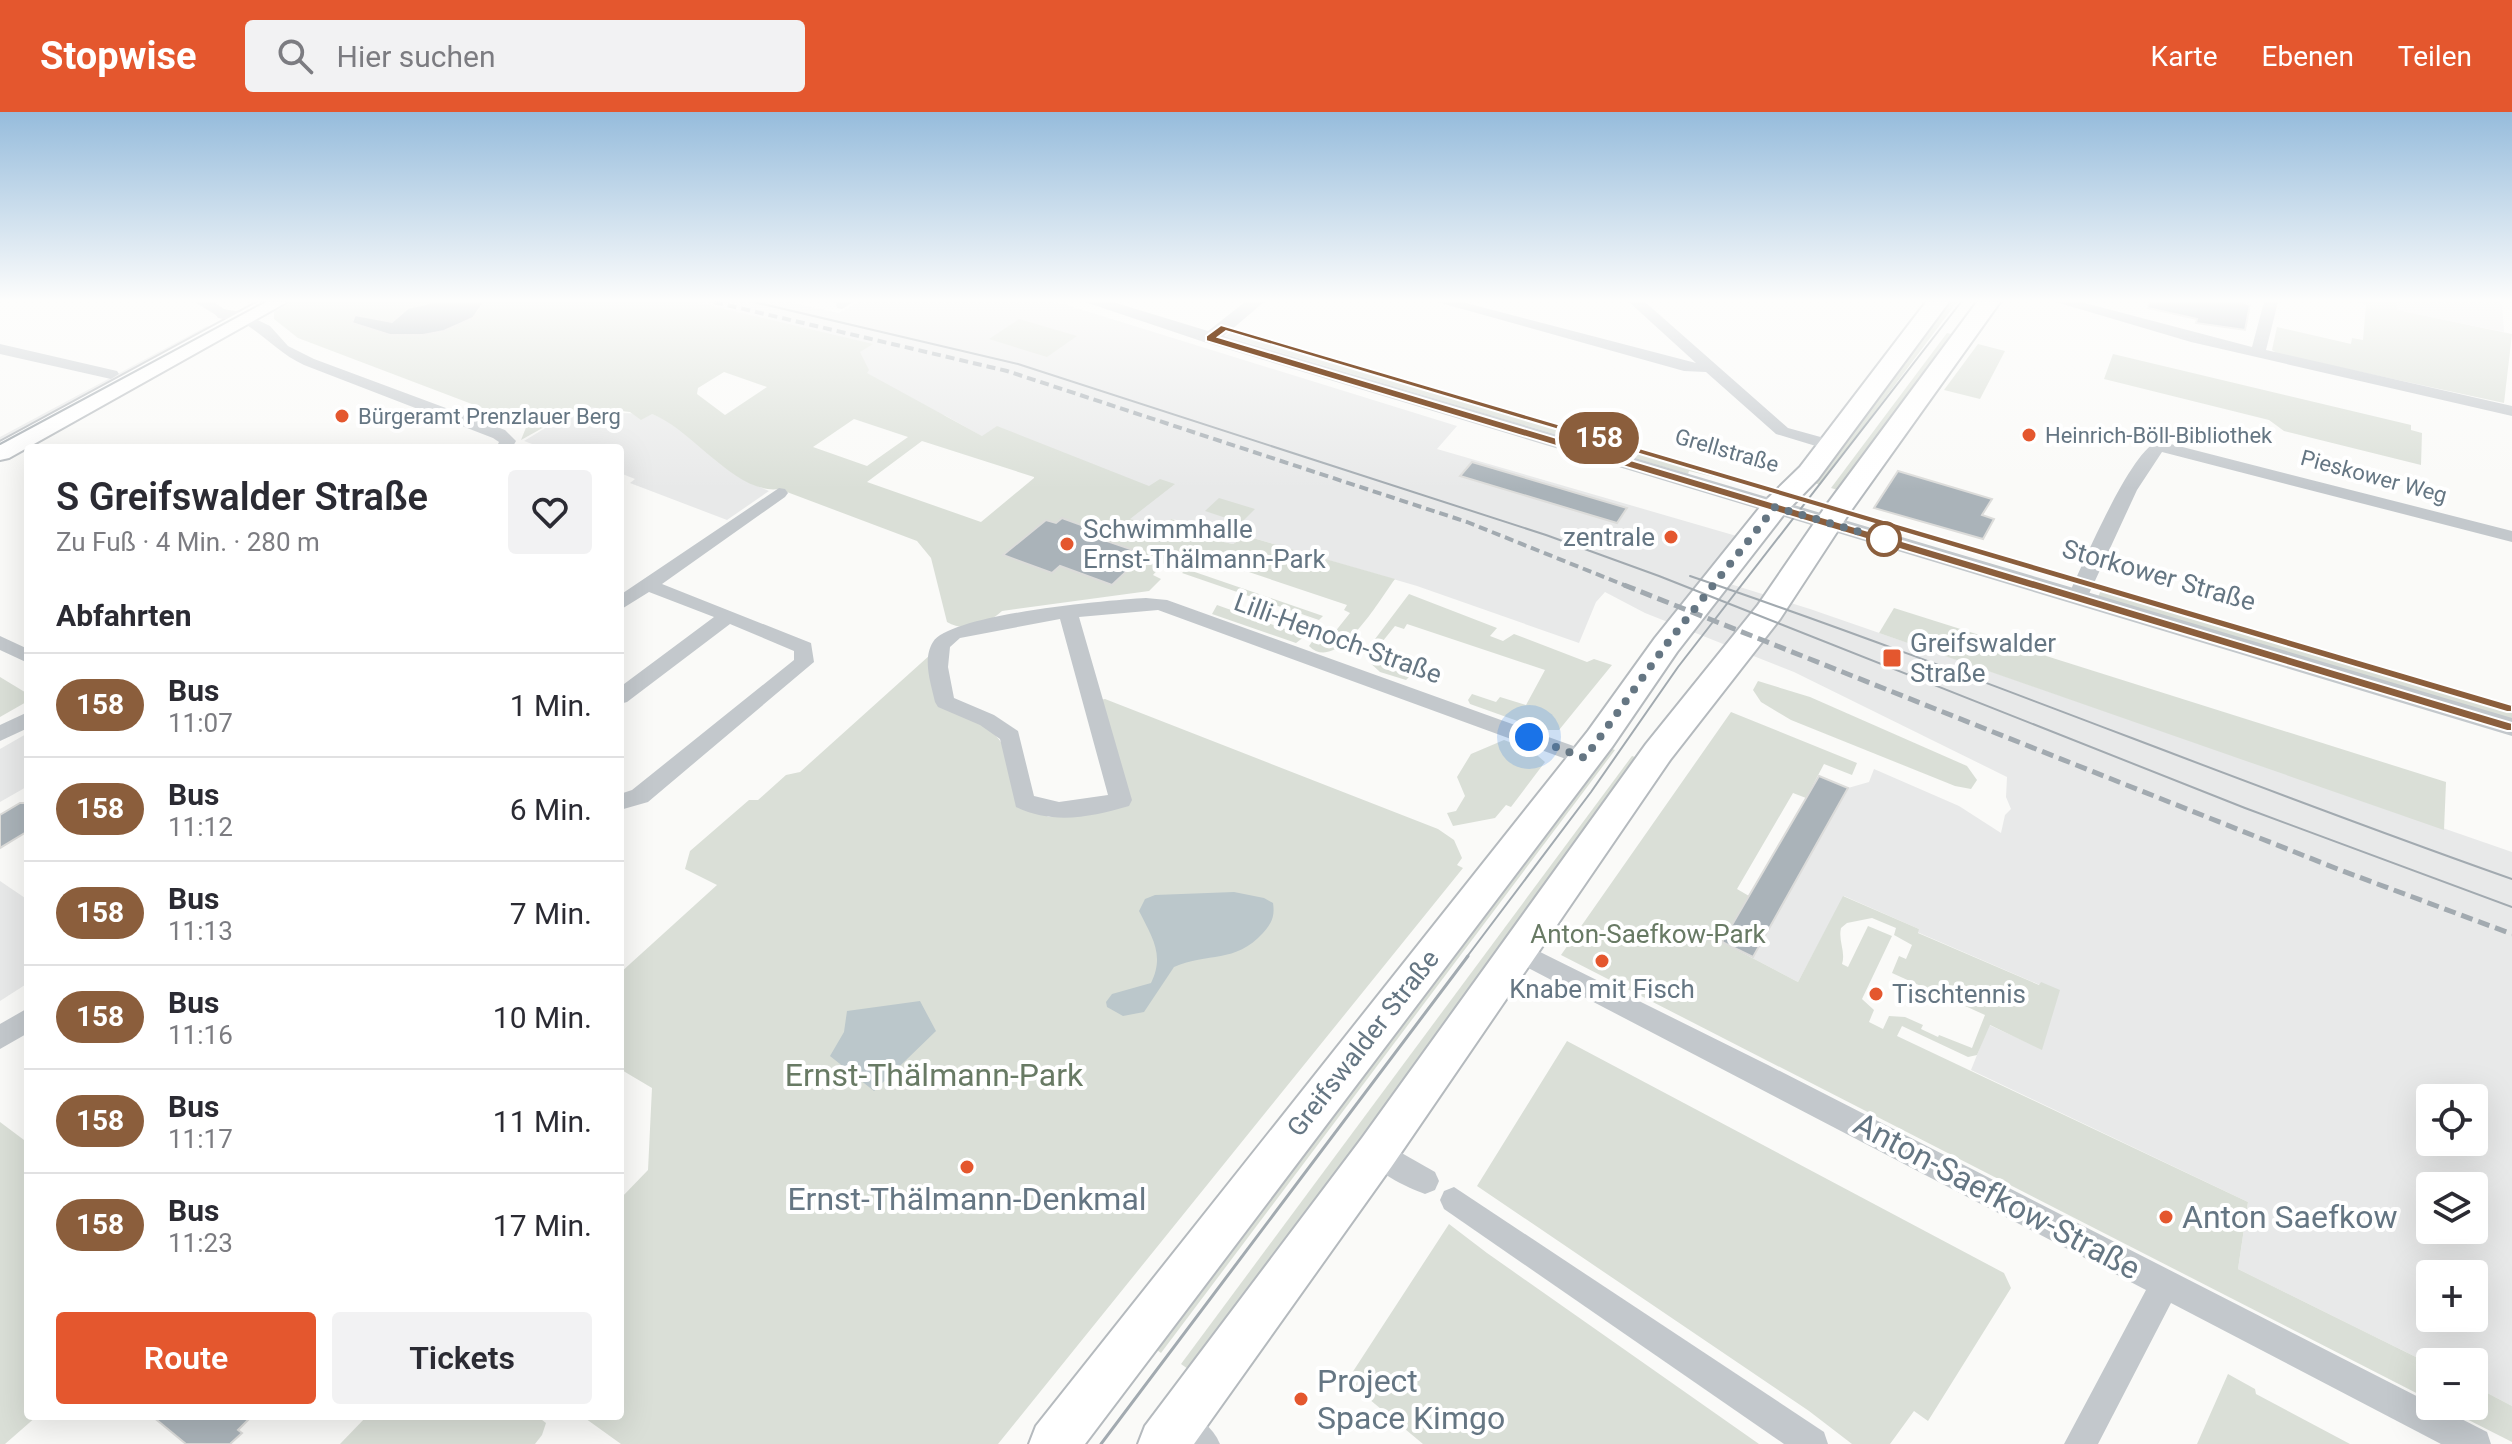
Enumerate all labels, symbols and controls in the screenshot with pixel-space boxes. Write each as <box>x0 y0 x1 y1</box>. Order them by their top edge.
search box <box>245 20 805 92</box>
text: Stopwise <box>40 34 197 78</box>
icon: search <box>273 34 317 78</box>
text: Hier suchen <box>337 39 496 74</box>
text: Karte <box>2151 40 2218 73</box>
text: Ebenen <box>2262 40 2354 73</box>
text: Teilen <box>2398 40 2472 73</box>
place label: Bürgeramt Prenzlauer Berg <box>358 404 621 429</box>
marker: Bürgeramt Prenzlauer Berg <box>333 407 351 425</box>
line badge: 158 <box>1553 412 1645 464</box>
text: 158 <box>1575 421 1623 454</box>
place label: Heinrich-Böll-Bibliothek <box>2045 423 2273 448</box>
street label: Grellstraße <box>1672 424 1782 477</box>
marker: Heinrich-Böll-Bibliothek <box>2020 426 2038 444</box>
street label: Pieskower Weg <box>2298 445 2450 508</box>
button: heart <box>508 470 592 554</box>
text: S Greifswalder Straße <box>56 475 428 519</box>
place label: Schwimmhalle Ernst-Thälmann-Park <box>1083 514 1326 574</box>
place label: zentrale <box>1563 522 1655 552</box>
unlabelled marker <box>1867 522 1901 556</box>
text: Zu Fuß · 4 Min. · 280 m <box>56 527 320 557</box>
marker: zentrale <box>1662 528 1680 546</box>
street label: Storkower Straße <box>2059 533 2259 617</box>
marker: Schwimmhalle Ernst-Thälmann-Park <box>1058 535 1076 553</box>
street label: Lilli-Henoch-Straße <box>1230 586 1446 690</box>
text: Abfahrten <box>56 598 192 633</box>
place label: Greifswalder Straße <box>1910 628 2056 688</box>
marker: Greifswalder Straße <box>1881 647 1903 669</box>
text: Bus <box>168 673 219 708</box>
text: 158 <box>76 688 124 721</box>
text: 1 Min. <box>510 688 592 723</box>
text: 11:07 <box>168 708 233 738</box>
your location <box>1509 717 1549 757</box>
text: Bus <box>168 777 219 812</box>
text: 158 <box>76 792 124 825</box>
text: 6 Min. <box>510 792 592 827</box>
text: 11:12 <box>168 812 233 842</box>
text: Bus <box>168 881 219 916</box>
text: 158 <box>76 896 124 929</box>
text: 7 Min. <box>510 896 592 931</box>
text: 11:13 <box>168 916 233 946</box>
park label: Anton-Saefkow-Park <box>1530 919 1767 949</box>
street label: Greifswalder Straße <box>1281 944 1445 1142</box>
marker: Knabe mit Fisch <box>1593 952 1611 970</box>
place label: Knabe mit Fisch <box>1509 974 1695 1004</box>
place label: Tischtennis <box>1892 979 2026 1009</box>
text: Bus <box>168 985 219 1020</box>
marker: Tischtennis <box>1867 985 1885 1003</box>
text: 158 <box>76 1000 124 1033</box>
text: 10 Min. <box>493 1000 592 1035</box>
text: 11:16 <box>168 1020 233 1050</box>
park label: Ernst-Thälmann-Park <box>785 1056 1084 1094</box>
map controls <box>2416 1084 2488 1420</box>
button: locate <box>2416 1084 2488 1156</box>
text: Bus <box>168 1089 219 1124</box>
text: 158 <box>76 1104 124 1137</box>
text: 11 Min. <box>493 1104 592 1139</box>
street label: Anton-Saefkow-Straße <box>1848 1104 2146 1288</box>
text: 11:17 <box>168 1124 233 1154</box>
marker: Ernst-Thälmann-Denkmal <box>958 1158 976 1176</box>
button: layers <box>2416 1172 2488 1244</box>
place label: Ernst-Thälmann-Denkmal <box>787 1180 1147 1218</box>
text: Bus <box>168 1193 219 1228</box>
place label: Anton Saefkow <box>2182 1198 2398 1236</box>
text: 158 <box>76 1208 124 1241</box>
text: 17 Min. <box>493 1208 592 1243</box>
marker: Anton Saefkow <box>2157 1208 2175 1226</box>
text: 11:23 <box>168 1228 233 1258</box>
button: + <box>2416 1260 2488 1332</box>
button: Route <box>56 1312 316 1404</box>
button: Tickets <box>332 1312 592 1404</box>
button: − <box>2416 1348 2488 1420</box>
place label: Project Space Kimgo <box>1317 1362 1505 1437</box>
marker: Project Space Kimgo <box>1292 1390 1310 1408</box>

